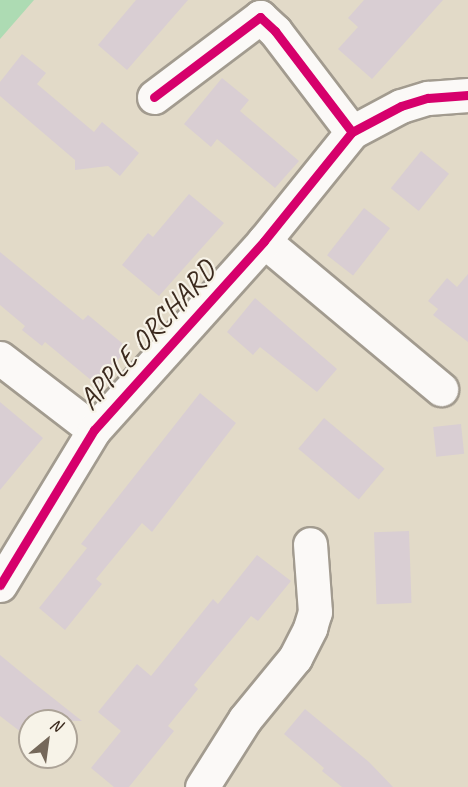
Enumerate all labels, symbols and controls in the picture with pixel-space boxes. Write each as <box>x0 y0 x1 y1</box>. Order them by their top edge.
street label: APPLE ORCHARD <box>71 253 223 417</box>
north arrow <box>18 709 78 769</box>
text: N <box>47 714 65 736</box>

